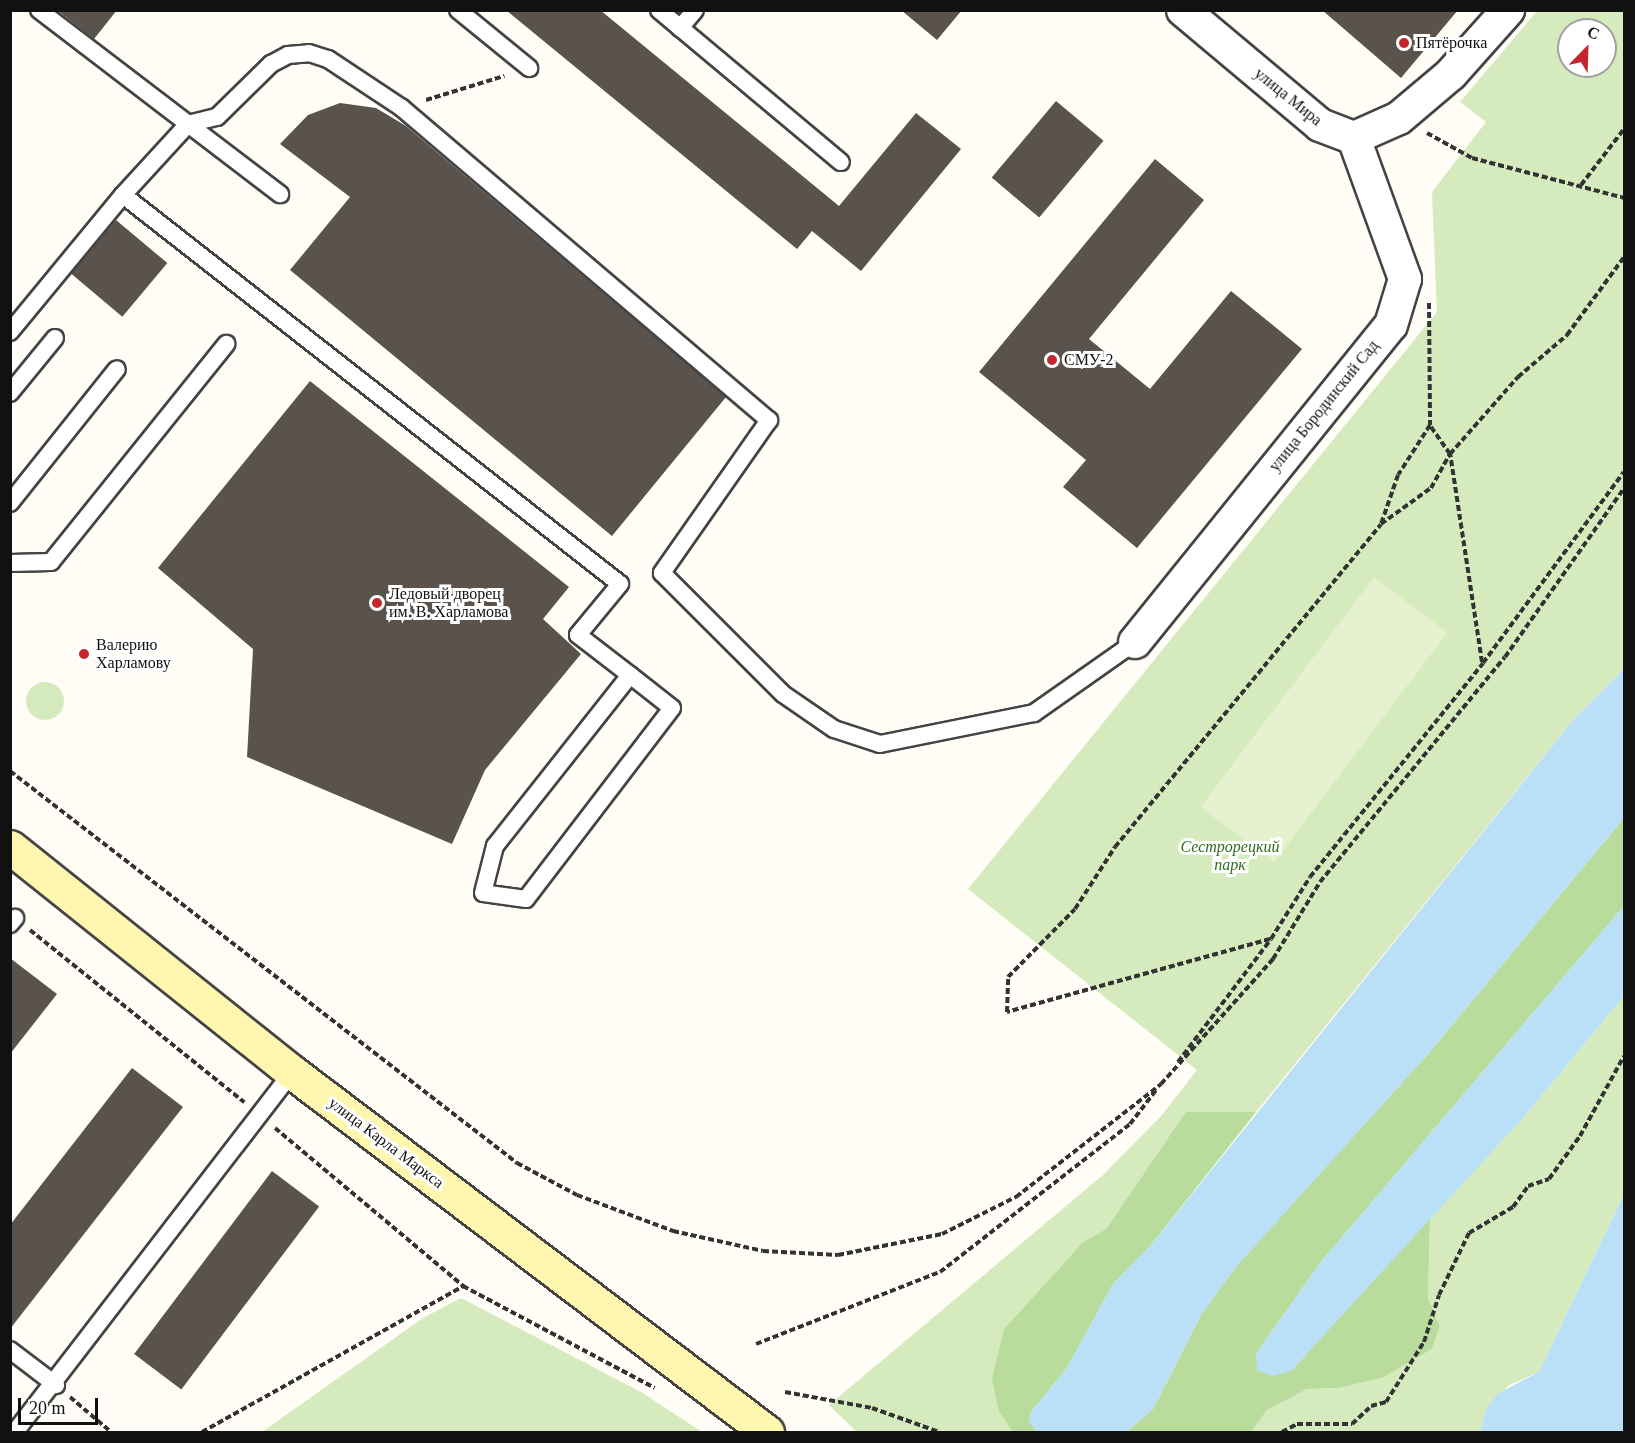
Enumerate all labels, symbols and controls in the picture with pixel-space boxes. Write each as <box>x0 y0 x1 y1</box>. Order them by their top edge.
north arrow <box>1557 18 1617 78</box>
text: С <box>1585 23 1602 43</box>
place label: Пятёрочка <box>1416 33 1487 53</box>
marker: Пятёрочка <box>1397 36 1411 50</box>
street label: улица Мира <box>1250 64 1326 130</box>
street label: улица Бородинский Сад <box>1265 336 1383 476</box>
place label: СМУ-2 <box>1064 350 1114 370</box>
marker: СМУ-2 <box>1045 353 1059 367</box>
place label: Ледовый дворец им. В. Харламова <box>389 584 508 622</box>
marker: Ледовый дворец им. В. Харламова <box>370 596 384 610</box>
place label: Валерию Харламову <box>96 635 171 673</box>
marker: Валерию Харламову <box>77 647 91 661</box>
park label: Сестрорецкий парк <box>1181 837 1279 875</box>
street label: улица Карла Маркса <box>325 1093 447 1193</box>
scale bar <box>21 1386 100 1424</box>
text: 20 m <box>29 1398 66 1418</box>

